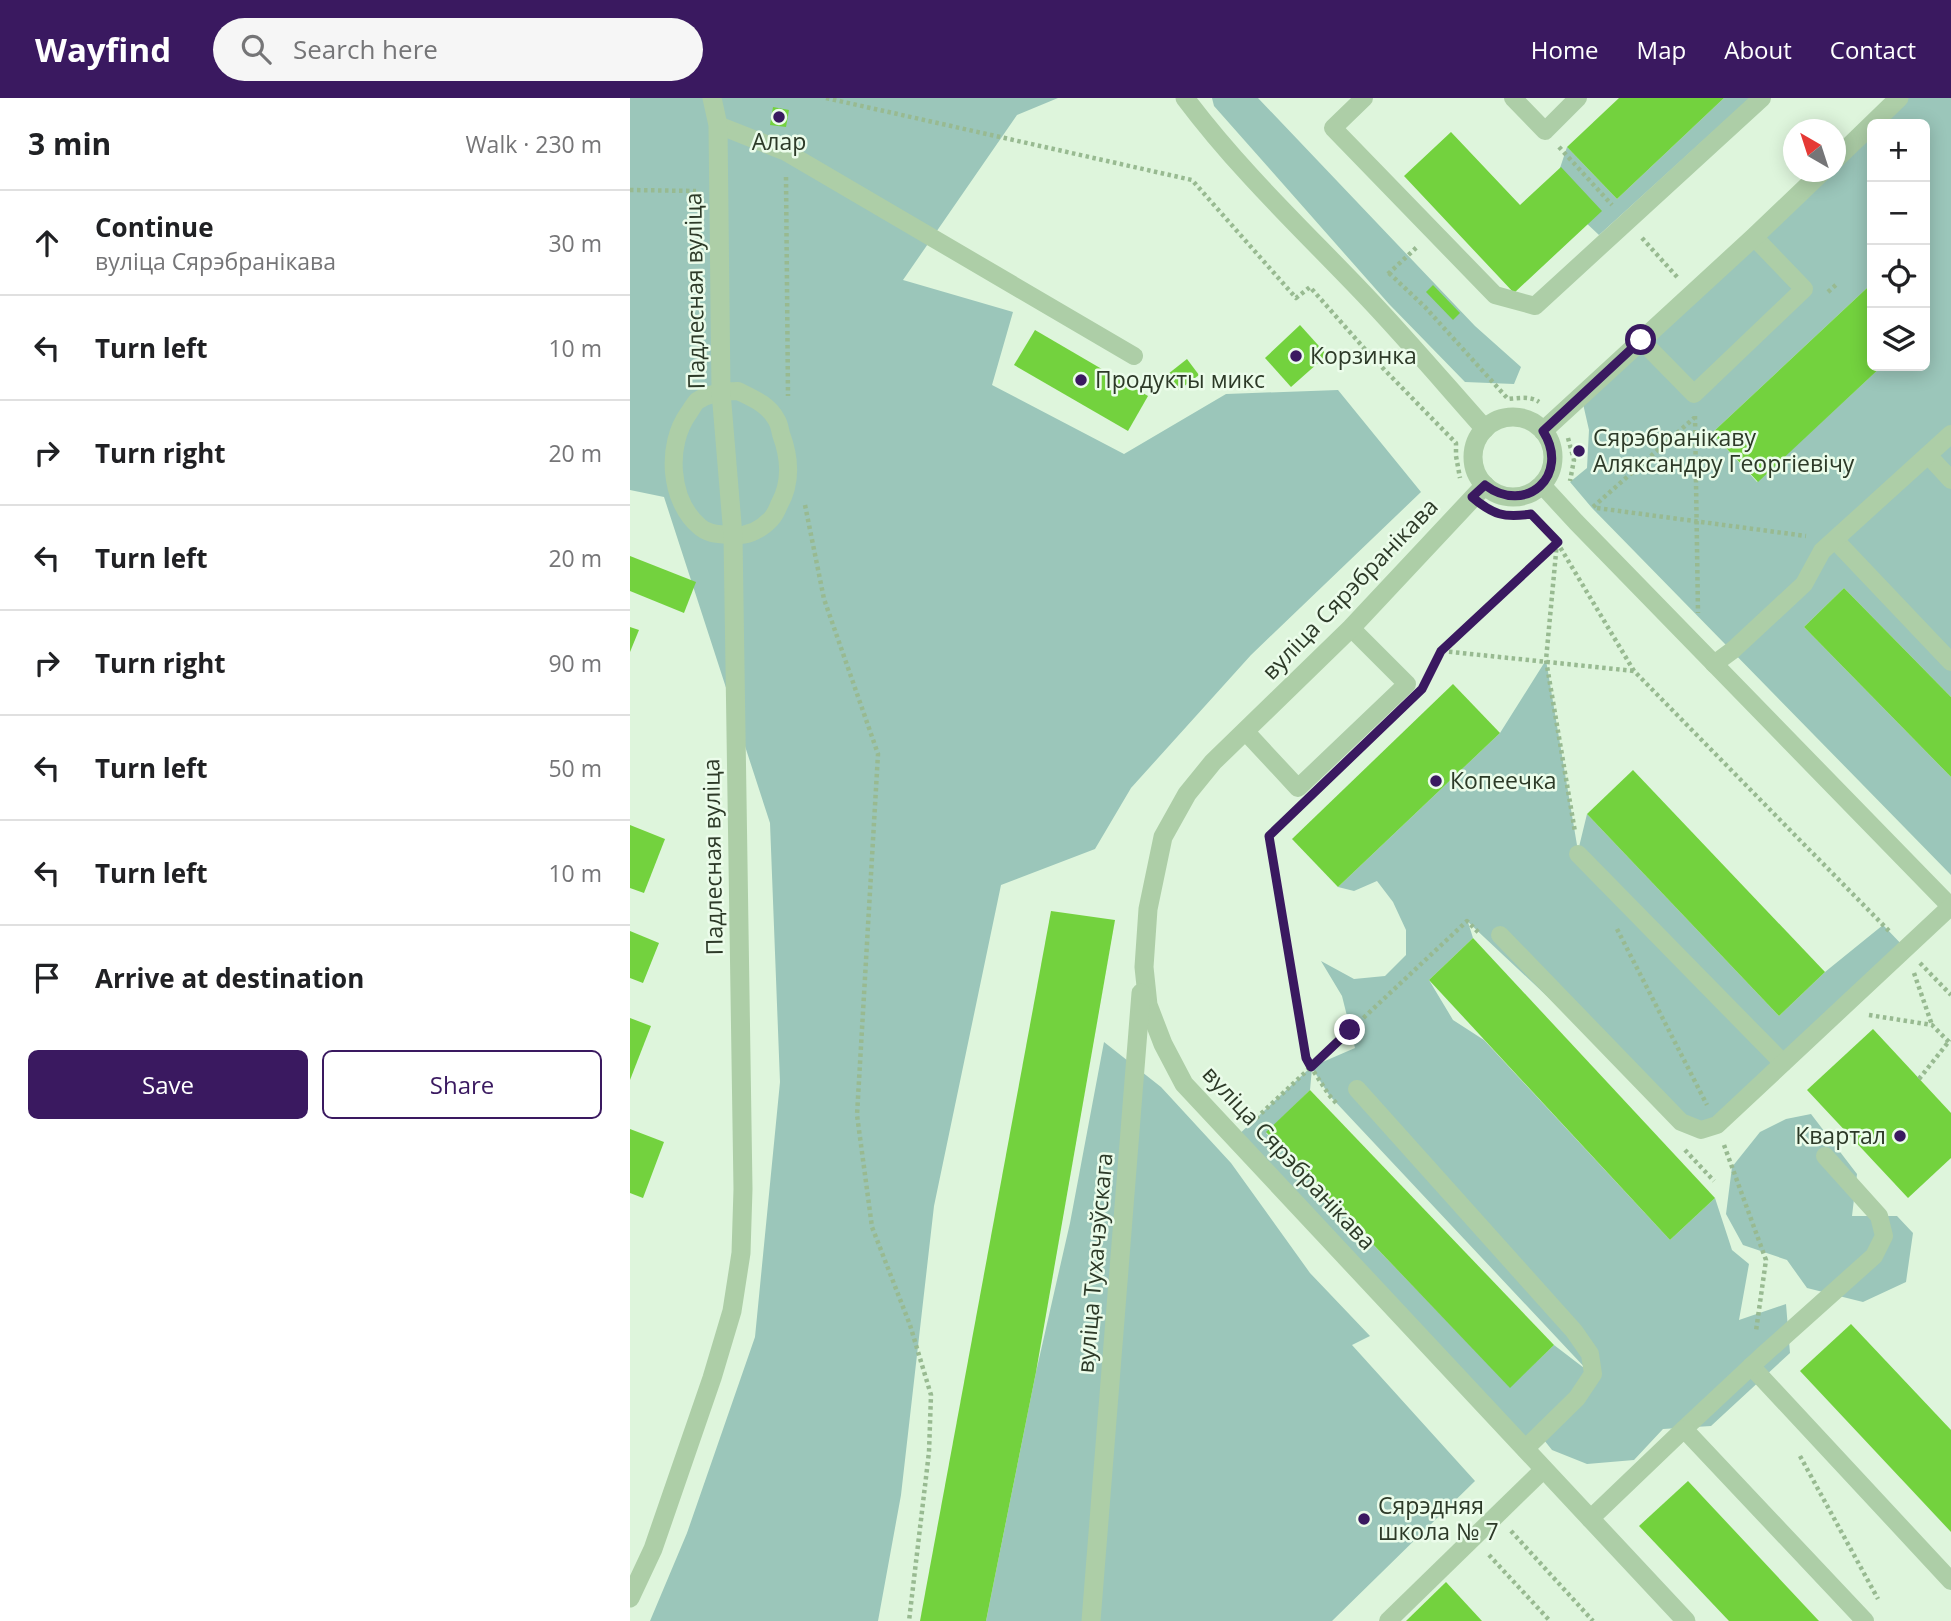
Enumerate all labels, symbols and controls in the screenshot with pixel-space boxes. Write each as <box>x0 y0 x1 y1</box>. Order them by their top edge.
search box <box>213 18 703 81</box>
text: Wayfind <box>35 27 171 72</box>
icon: search <box>237 30 275 68</box>
text: Search here <box>293 31 438 67</box>
text: Home <box>1531 33 1599 66</box>
text: Map <box>1637 33 1686 66</box>
text: About <box>1724 33 1792 66</box>
text: Contact <box>1830 33 1916 66</box>
marker: Алар <box>771 109 787 125</box>
north arrow <box>1783 119 1846 182</box>
map controls <box>1867 119 1930 371</box>
button: + <box>1867 119 1930 182</box>
text: 3 min <box>28 123 111 164</box>
place label: Алар <box>752 125 806 157</box>
text: Walk · 230 m <box>465 128 602 160</box>
button: − <box>1867 182 1930 245</box>
street label: Падлесная вуліца <box>676 192 712 390</box>
text: Continue <box>95 209 214 245</box>
icon: ahead <box>28 224 66 262</box>
text: 30 m <box>548 227 602 259</box>
text: вуліца Сярэбранікава <box>95 245 336 277</box>
button: locate <box>1867 245 1930 308</box>
button: layers <box>1867 308 1930 371</box>
route start <box>1625 324 1656 355</box>
icon: left <box>28 329 66 367</box>
text: Turn left <box>95 330 207 366</box>
text: 10 m <box>548 332 602 364</box>
place label: Корзинка <box>1310 339 1417 371</box>
marker: Корзинка <box>1288 348 1304 364</box>
place label: Продукты микс <box>1095 363 1265 395</box>
marker: Продукты микс <box>1073 372 1089 388</box>
place label: Сярэбранікаву Аляксандру Георгіевічу <box>1593 421 1855 479</box>
icon: right <box>28 434 66 472</box>
text: Turn right <box>95 435 226 471</box>
text: 20 m <box>548 437 602 469</box>
marker: Сярэбранікаву Аляксандру Георгіевічу <box>1571 443 1587 459</box>
street label: вуліца Сярэбранікава <box>1254 490 1445 686</box>
icon: left <box>28 539 66 577</box>
text: Turn left <box>95 540 207 576</box>
text: 20 m <box>548 542 602 574</box>
icon: right <box>28 644 66 682</box>
text: Turn right <box>95 645 226 681</box>
text: 90 m <box>548 647 602 679</box>
icon: left <box>28 749 66 787</box>
text: Turn left <box>95 750 207 786</box>
text: 50 m <box>548 752 602 784</box>
street label: Падлесная вуліца <box>694 758 730 956</box>
place label: Копеечка <box>1450 764 1557 796</box>
marker: Копеечка <box>1428 773 1444 789</box>
icon: left <box>28 854 66 892</box>
text: Turn left <box>95 855 207 891</box>
text: 10 m <box>548 857 602 889</box>
icon: arrive <box>28 959 66 997</box>
text: Arrive at destination <box>95 960 364 996</box>
route end <box>1334 1014 1365 1045</box>
button: Save <box>28 1050 308 1119</box>
button: Share <box>322 1050 602 1119</box>
street label: вуліца Сярэбранікава <box>1196 1058 1384 1256</box>
place label: Квартал <box>1795 1119 1886 1151</box>
marker: Квартал <box>1892 1128 1908 1144</box>
street label: вуліца Тухачэўскага <box>1068 1151 1120 1374</box>
place label: Сярэдняя школа № 7 <box>1378 1489 1499 1547</box>
marker: Сярэдняя школа № 7 <box>1356 1511 1372 1527</box>

